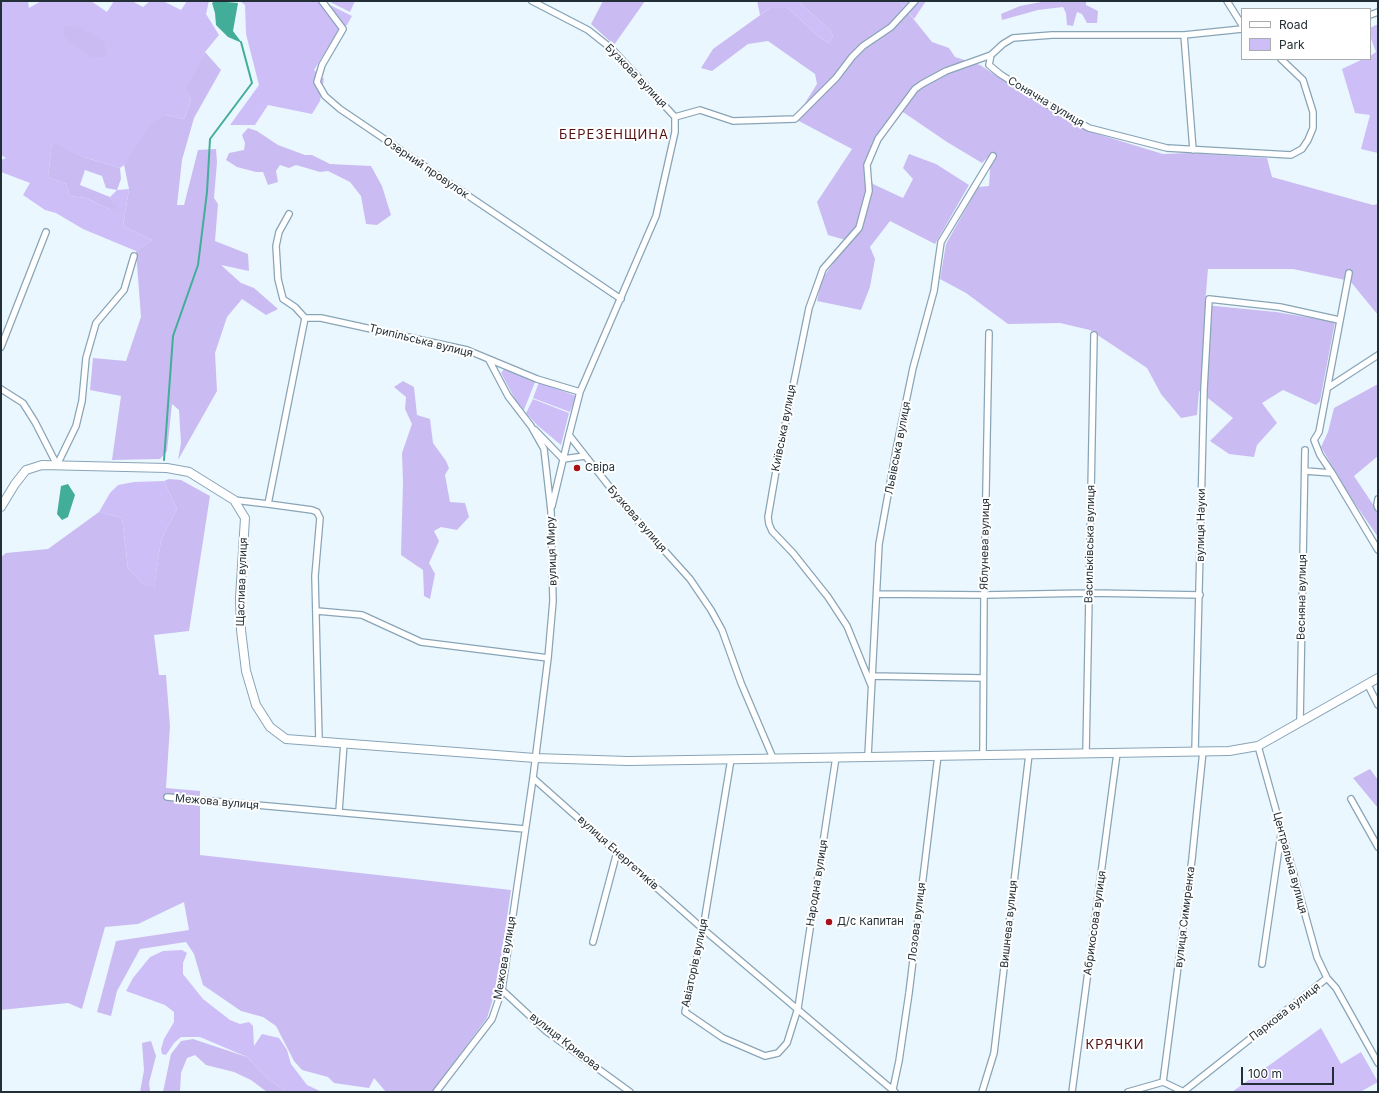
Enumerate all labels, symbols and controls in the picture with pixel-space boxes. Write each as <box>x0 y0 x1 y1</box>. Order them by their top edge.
legend <box>1241 8 1371 60</box>
text: Road <box>1279 17 1308 32</box>
text: Park <box>1279 37 1305 52</box>
street label: Бузкова вулиця <box>602 41 670 111</box>
street label: Сонячна вулиця <box>1005 74 1087 130</box>
district label: БЕРЕЗЕНЩИНА <box>559 127 669 143</box>
street label: Озерний провулок <box>381 135 471 201</box>
street label: Трипільська вулиця <box>368 322 474 360</box>
street label: Київська вулиця <box>769 383 799 473</box>
street label: Львівська вулиця <box>883 400 913 496</box>
place label: Свіра <box>585 461 615 475</box>
marker: Свіра <box>572 463 582 473</box>
street label: Бузкова вулиця <box>605 483 669 555</box>
street label: Васильківська вулиця <box>1082 485 1098 603</box>
street label: вулиця Науки <box>1194 488 1208 562</box>
street label: Яблунева вулиця <box>978 498 992 590</box>
street label: вулиця Миру <box>544 516 560 586</box>
street label: Щаслива вулиця <box>234 537 250 627</box>
street label: Весняна вулиця <box>1295 554 1309 640</box>
street label: Межова вулиця <box>174 792 260 812</box>
street label: Центральна вулиця <box>1270 811 1310 915</box>
street label: вулиця Енергетиків <box>575 813 661 893</box>
street label: Народна вулиця <box>804 839 830 927</box>
street label: вулиця Симиренка <box>1172 866 1198 968</box>
street label: Абрикосова вулиця <box>1081 870 1109 976</box>
street label: Вишнева вулиця <box>998 879 1020 969</box>
street label: Лозова вулиця <box>906 882 928 962</box>
street label: Межова вулиця <box>491 915 519 1001</box>
place label: Д/с Капитан <box>837 915 904 929</box>
street label: Авіаторів вулиця <box>679 917 711 1009</box>
marker: Д/с Капитан <box>824 917 834 927</box>
street label: Паркова вулиця <box>1247 980 1323 1044</box>
street label: вулиця Кривова <box>527 1010 603 1074</box>
district label: КРЯЧКИ <box>1085 1037 1145 1053</box>
scale bar <box>1243 1059 1336 1085</box>
text: 100 m <box>1248 1066 1282 1081</box>

